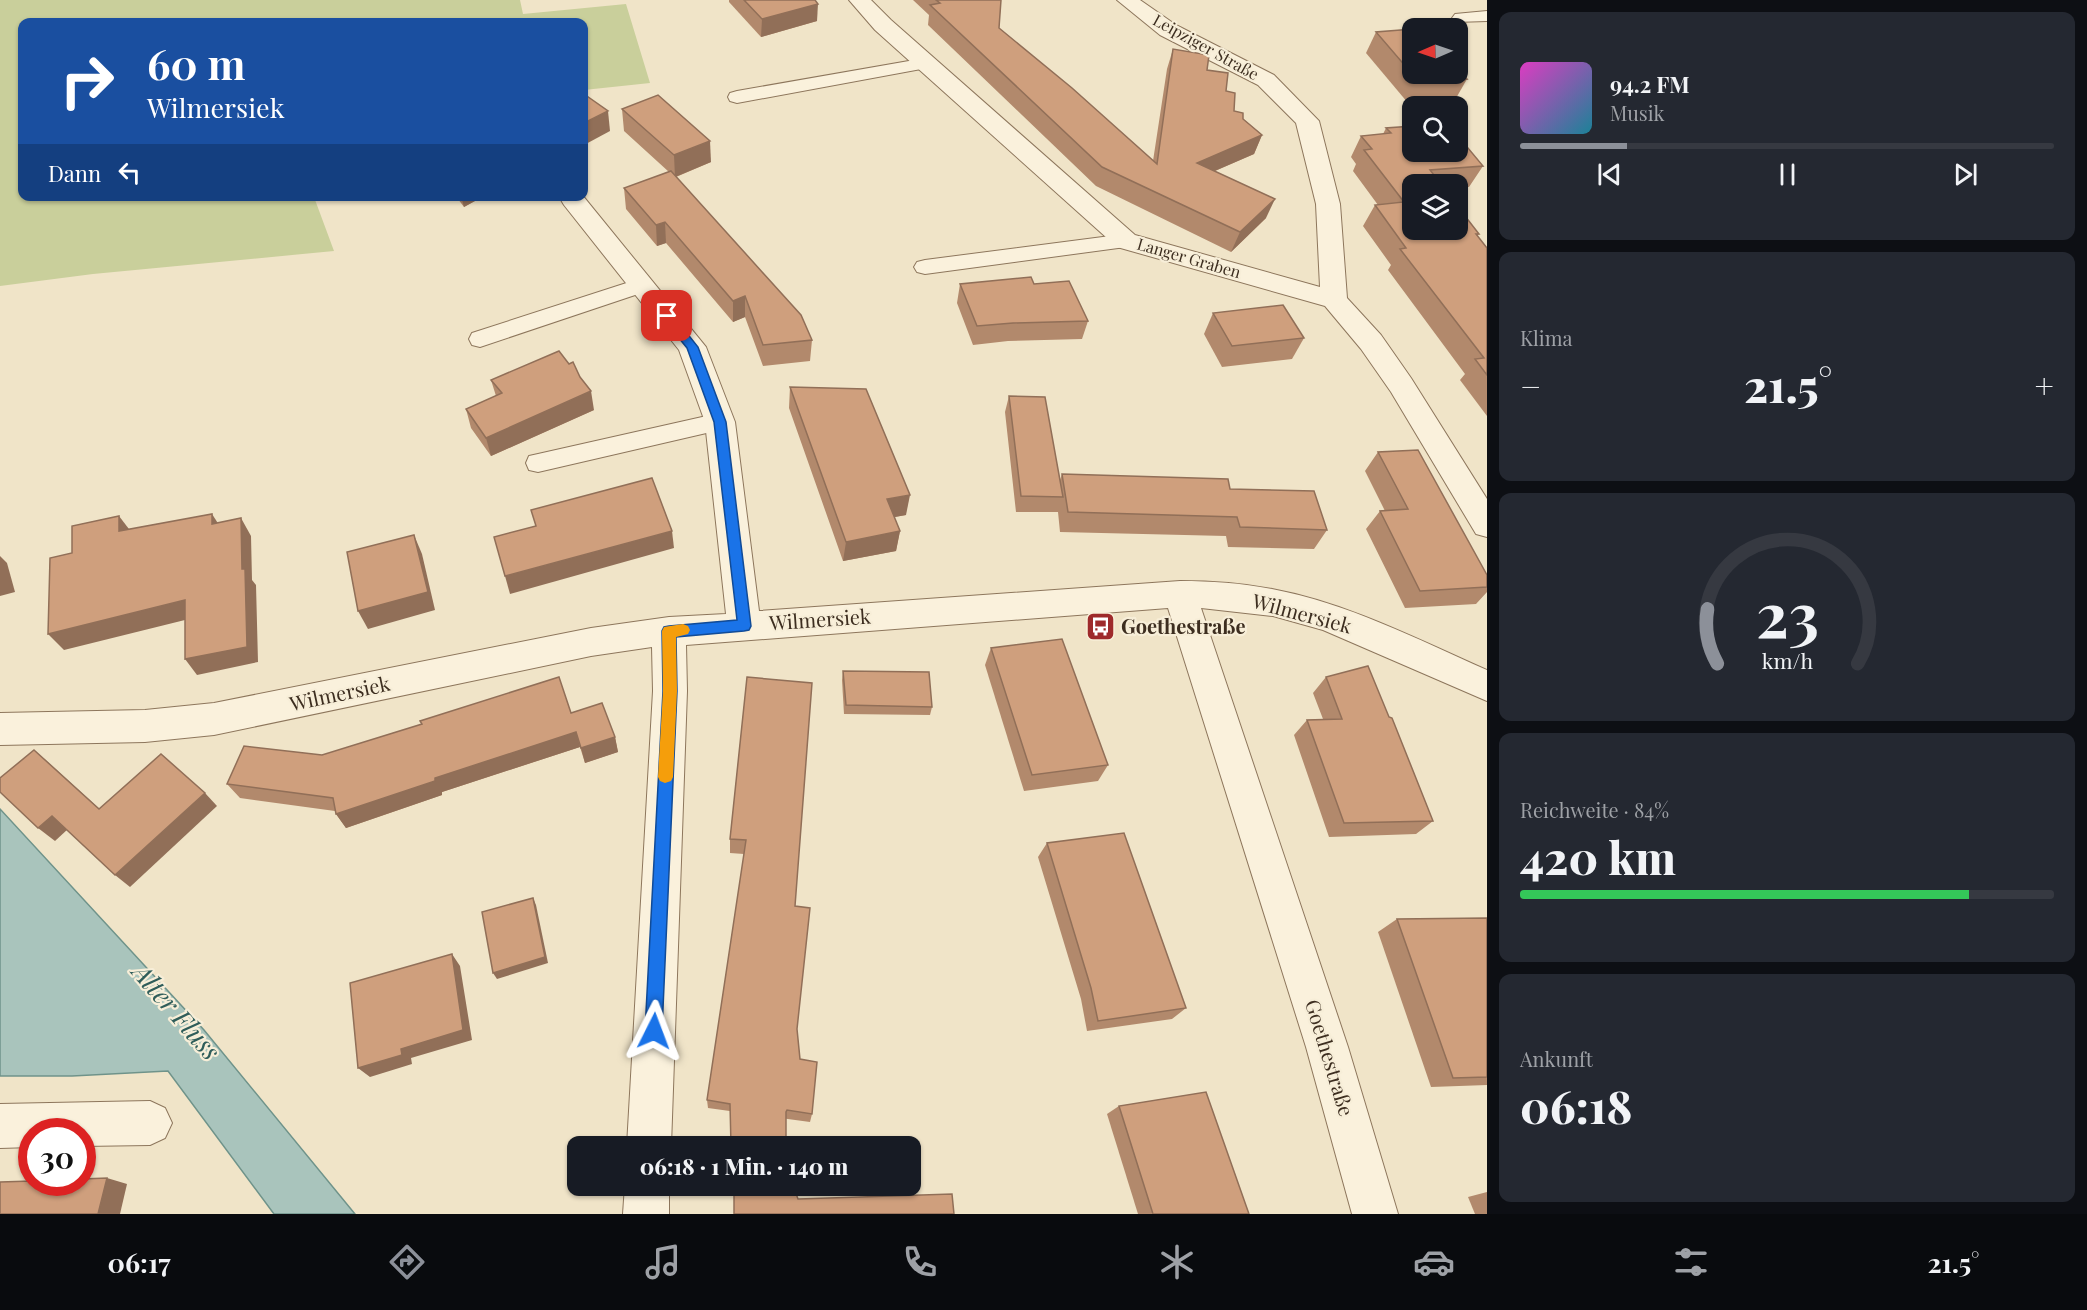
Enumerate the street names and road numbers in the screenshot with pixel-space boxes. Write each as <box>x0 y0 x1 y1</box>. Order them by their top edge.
street label: Leipziger Straße <box>1150 9 1263 84</box>
street label: Langer Graben <box>1135 233 1244 282</box>
street label: Wilmersiek <box>1249 586 1355 639</box>
street label: Wilmersiek <box>767 601 872 636</box>
street label: Wilmersiek <box>286 669 392 717</box>
street label: Goethestraße <box>1300 996 1361 1119</box>

